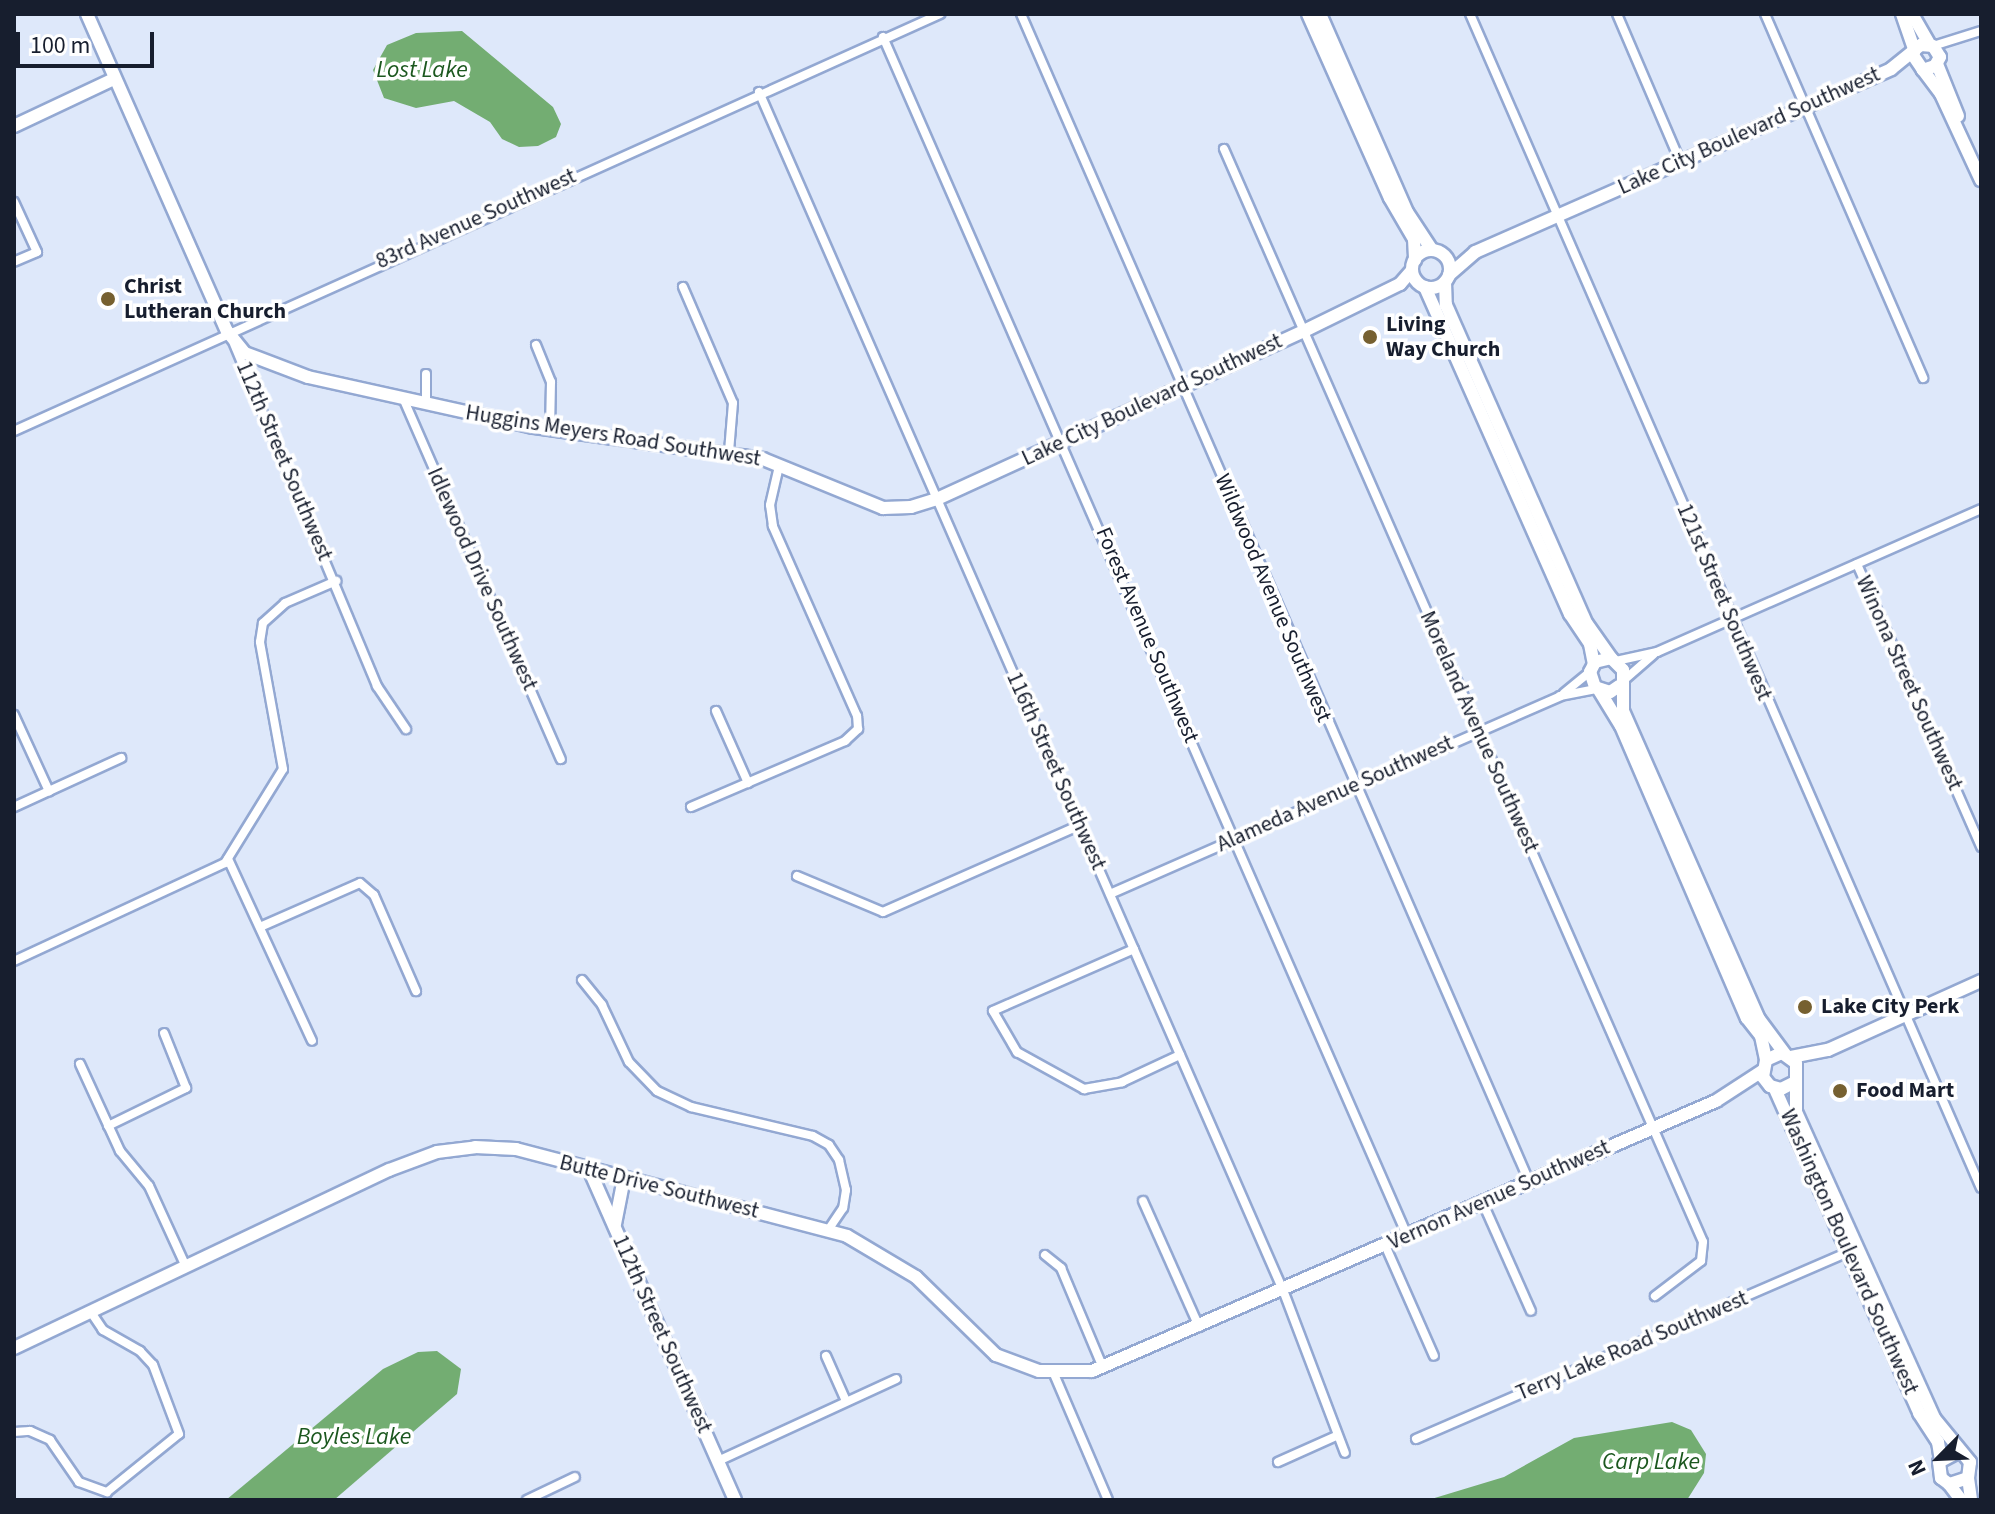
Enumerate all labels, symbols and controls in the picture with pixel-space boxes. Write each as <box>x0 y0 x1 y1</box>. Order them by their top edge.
scale bar <box>20 16 158 66</box>
text: 100 m <box>30 28 90 63</box>
water label: Lost Lake <box>376 56 468 84</box>
street label: Lake City Boulevard Southwest <box>1614 61 1884 201</box>
street label: 83rd Avenue Southwest <box>372 163 580 275</box>
place label: Christ Lutheran Church <box>124 273 286 324</box>
marker: Christ Lutheran Church <box>99 290 117 308</box>
place label: Living Way Church <box>1386 311 1500 362</box>
street label: Lake City Boulevard Southwest <box>1018 328 1286 472</box>
marker: Living Way Church <box>1361 328 1379 346</box>
street label: 112th Street Southwest <box>230 357 338 565</box>
street label: Huggins Meyers Road Southwest <box>464 400 762 472</box>
street label: Idlewood Drive Southwest <box>421 464 543 694</box>
street label: Wildwood Avenue Southwest <box>1209 470 1337 726</box>
street label: 121st Street Southwest <box>1671 500 1777 704</box>
street label: Forest Avenue Southwest <box>1090 523 1204 747</box>
street label: Winona Street Southwest <box>1850 572 1968 794</box>
street label: Moreland Avenue Southwest <box>1414 607 1544 857</box>
street label: 116th Street Southwest <box>1000 668 1112 874</box>
street label: Alameda Avenue Southwest <box>1213 730 1457 858</box>
place label: Lake City Perk <box>1821 994 1959 1020</box>
marker: Lake City Perk <box>1796 998 1814 1016</box>
place label: Food Mart <box>1856 1078 1954 1104</box>
marker: Food Mart <box>1831 1082 1849 1100</box>
street label: Washington Boulevard Southwest <box>1774 1105 1924 1399</box>
street label: Vernon Avenue Southwest <box>1384 1134 1614 1256</box>
street label: Butte Drive Southwest <box>557 1149 761 1225</box>
street label: 112th Street Southwest <box>606 1231 718 1437</box>
street label: Terry Lake Road Southwest <box>1512 1285 1752 1407</box>
north arrow <box>1899 1418 1979 1498</box>
water label: Boyles Lake <box>297 1423 411 1451</box>
water label: Carp Lake <box>1602 1448 1700 1476</box>
text: N <box>1899 1455 1935 1481</box>

